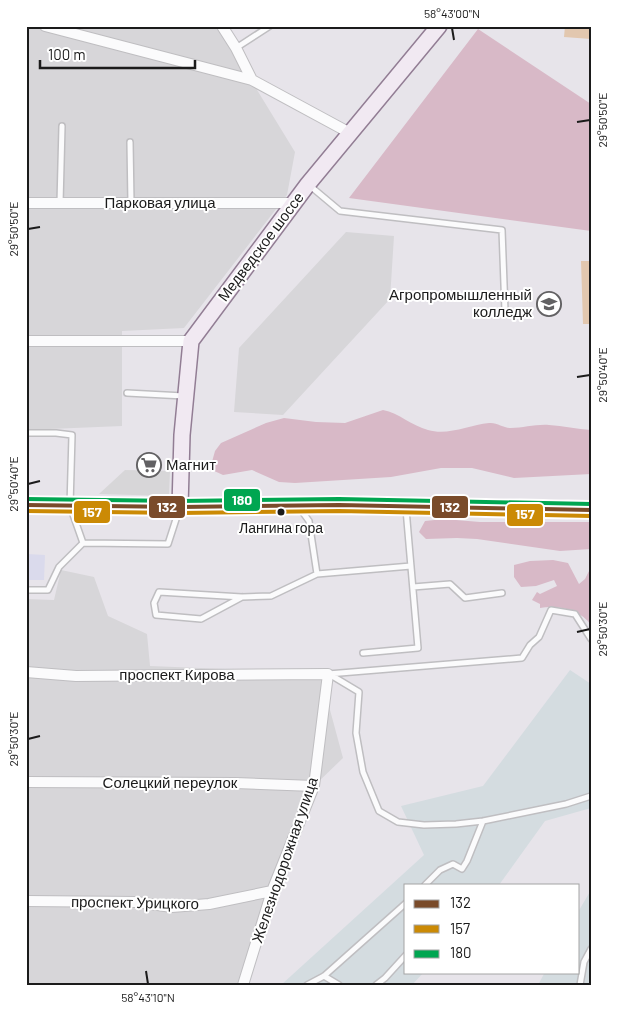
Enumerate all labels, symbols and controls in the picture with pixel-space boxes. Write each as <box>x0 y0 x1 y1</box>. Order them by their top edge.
text: 58°43'00"N <box>424 6 480 20</box>
scale bar <box>40 38 195 70</box>
text: 100 m <box>48 45 86 63</box>
text: 29°50'50"E <box>595 92 609 148</box>
street label: Медведское шоссе <box>213 188 307 304</box>
street label: Парковая улица <box>104 193 216 211</box>
text: 29°50'50"E <box>6 201 20 257</box>
place label: Агропромышленный колледж <box>389 285 532 320</box>
school or university icon: Агропромышленный колледж <box>536 291 562 317</box>
text: 29°50'40"E <box>595 347 609 403</box>
supermarket icon: Магнит <box>136 452 162 478</box>
place label: Магнит <box>166 455 216 473</box>
text: 29°50'40"E <box>6 456 20 512</box>
line badge: 180 <box>223 488 261 512</box>
text: 180 <box>232 491 252 508</box>
line badge: 132 <box>148 495 186 519</box>
line badge: 132 <box>431 495 469 519</box>
text: 132 <box>157 498 177 515</box>
text: 132 <box>440 498 460 515</box>
line badge: 157 <box>73 500 111 524</box>
text: 157 <box>82 503 102 520</box>
line badge: 157 <box>506 503 544 527</box>
text: 157 <box>515 505 535 522</box>
marker: Лангина гора <box>276 507 286 517</box>
place label: Лангина гора <box>239 519 323 536</box>
text: 29°50'30"E <box>595 601 609 657</box>
street label: проспект Кирова <box>119 665 235 683</box>
text: 29°50'30"E <box>6 711 20 767</box>
street label: Солецкий переулок <box>103 773 238 791</box>
street label: Железнодорожная улица <box>247 774 321 945</box>
legend <box>404 884 580 974</box>
street label: проспект Урицкого <box>71 892 199 912</box>
text: 132 <box>450 893 471 911</box>
text: 157 <box>450 919 470 937</box>
text: 180 <box>450 943 472 961</box>
text: 58°43'10"N <box>121 990 175 1004</box>

